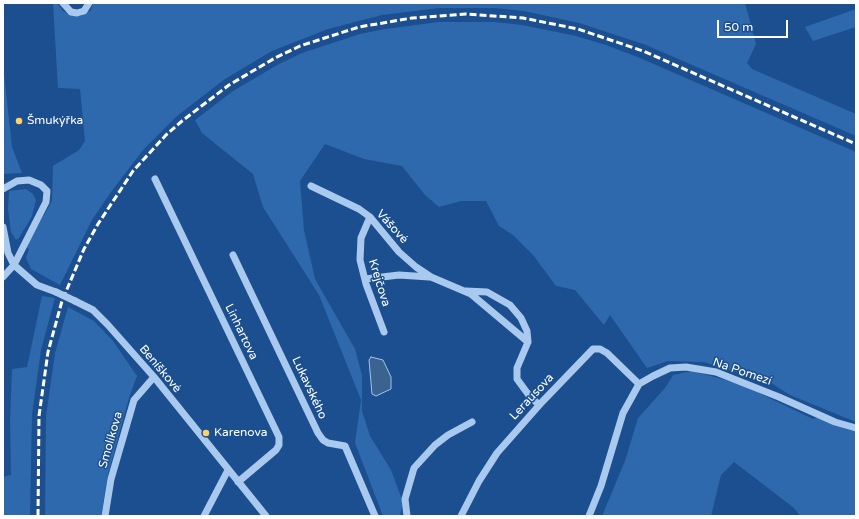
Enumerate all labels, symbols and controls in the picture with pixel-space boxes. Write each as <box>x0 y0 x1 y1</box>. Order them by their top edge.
scale bar <box>719 12 790 38</box>
text: 50 m <box>724 20 753 34</box>
place label: Šmukýřka <box>27 114 83 128</box>
marker: Šmukýřka <box>14 116 24 126</box>
street label: Vášové <box>373 207 411 247</box>
street label: Krejčova <box>365 258 393 308</box>
street label: Linhartova <box>221 302 261 362</box>
street label: Beníškové <box>136 342 184 396</box>
street label: Lukavského <box>288 354 330 422</box>
street label: Na Pomezí <box>711 355 773 389</box>
street label: Lerausova <box>507 371 557 423</box>
street label: Smolíkova <box>96 410 126 470</box>
place label: Karenova <box>214 426 268 440</box>
marker: Karenova <box>201 428 211 438</box>

